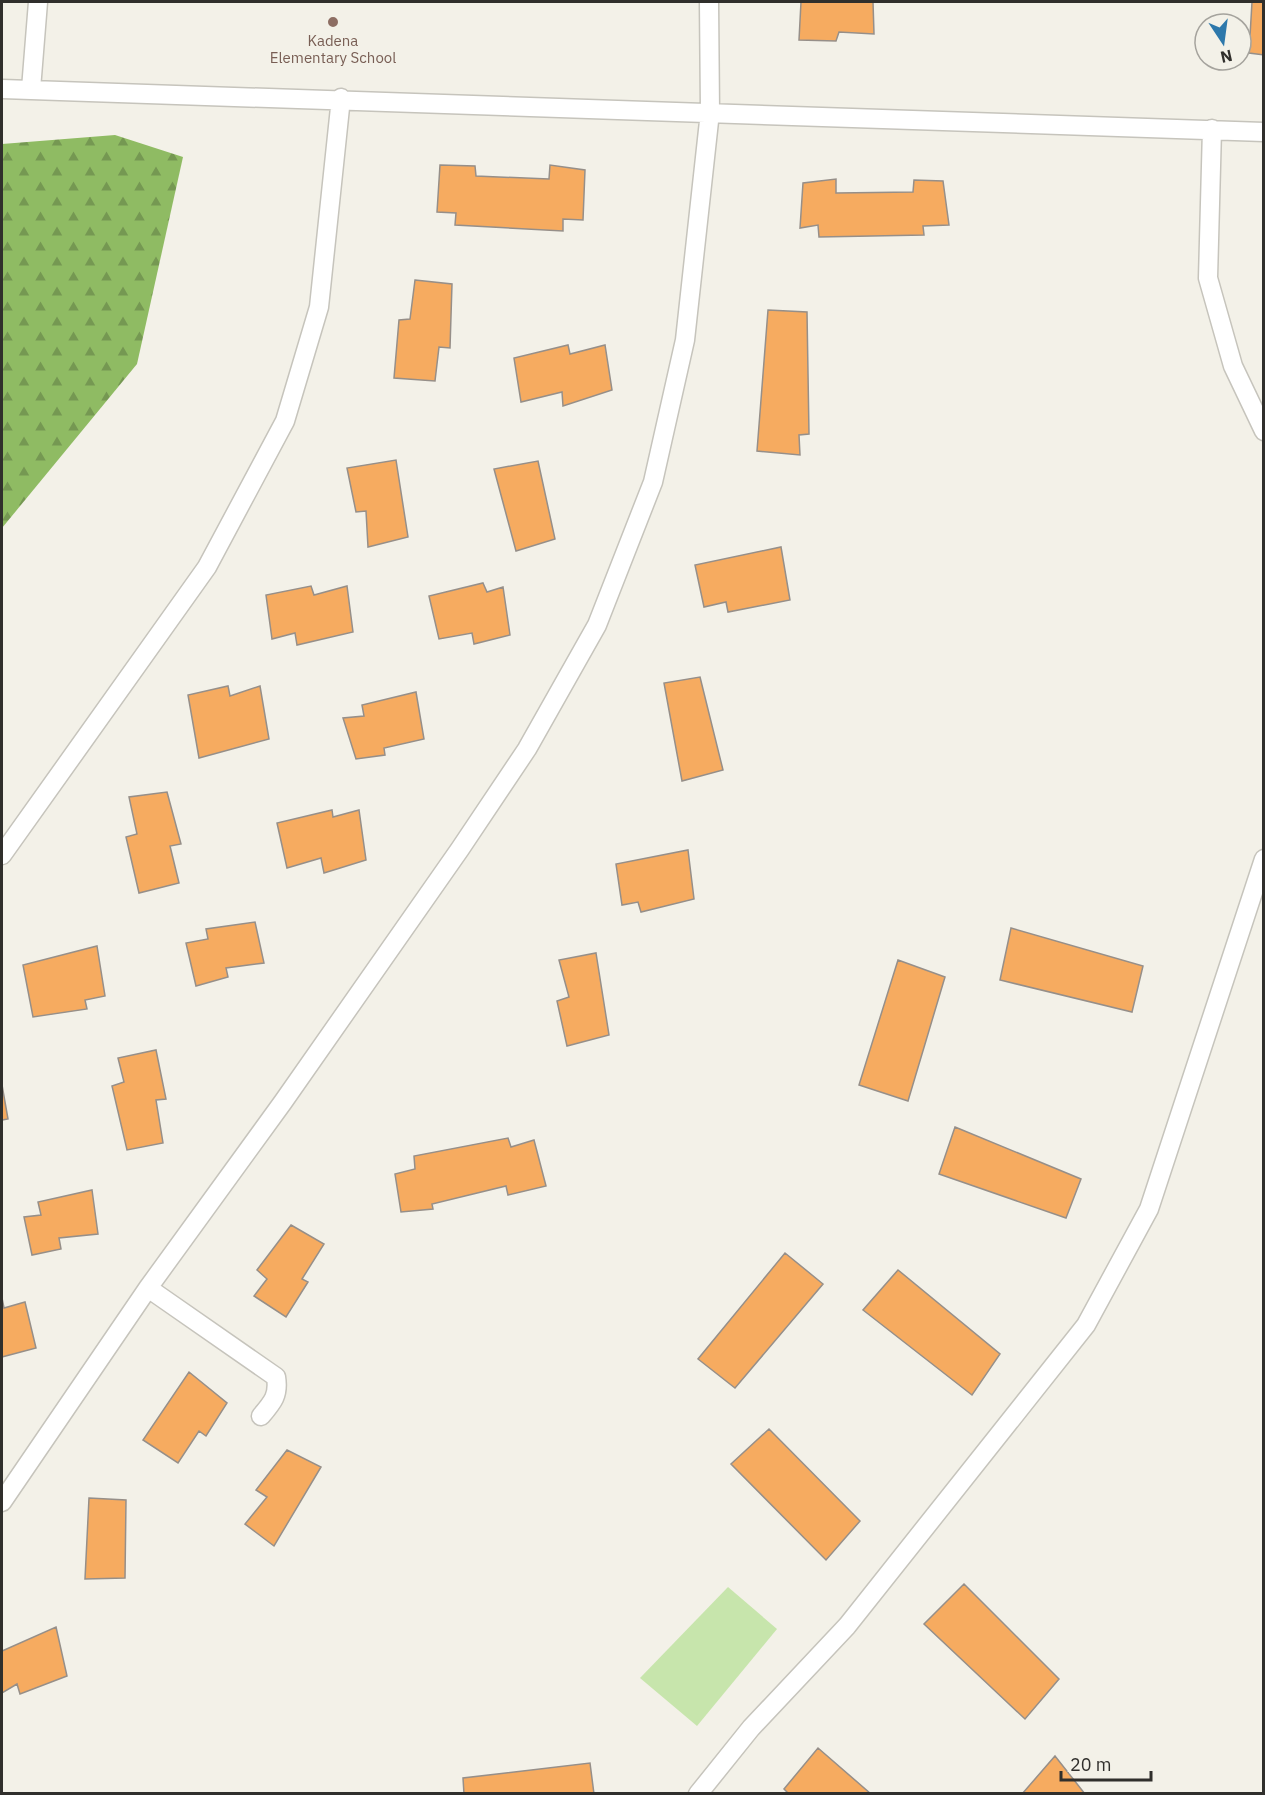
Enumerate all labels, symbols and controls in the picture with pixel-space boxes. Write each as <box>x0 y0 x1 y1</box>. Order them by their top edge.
north arrow <box>1193 12 1253 72</box>
marker: Kadena Elementary School <box>326 15 340 29</box>
place label: Kadena Elementary School <box>270 31 396 67</box>
text: N <box>1218 46 1234 68</box>
scale bar <box>1061 1744 1151 1782</box>
text: 20 m <box>1070 1753 1112 1776</box>

